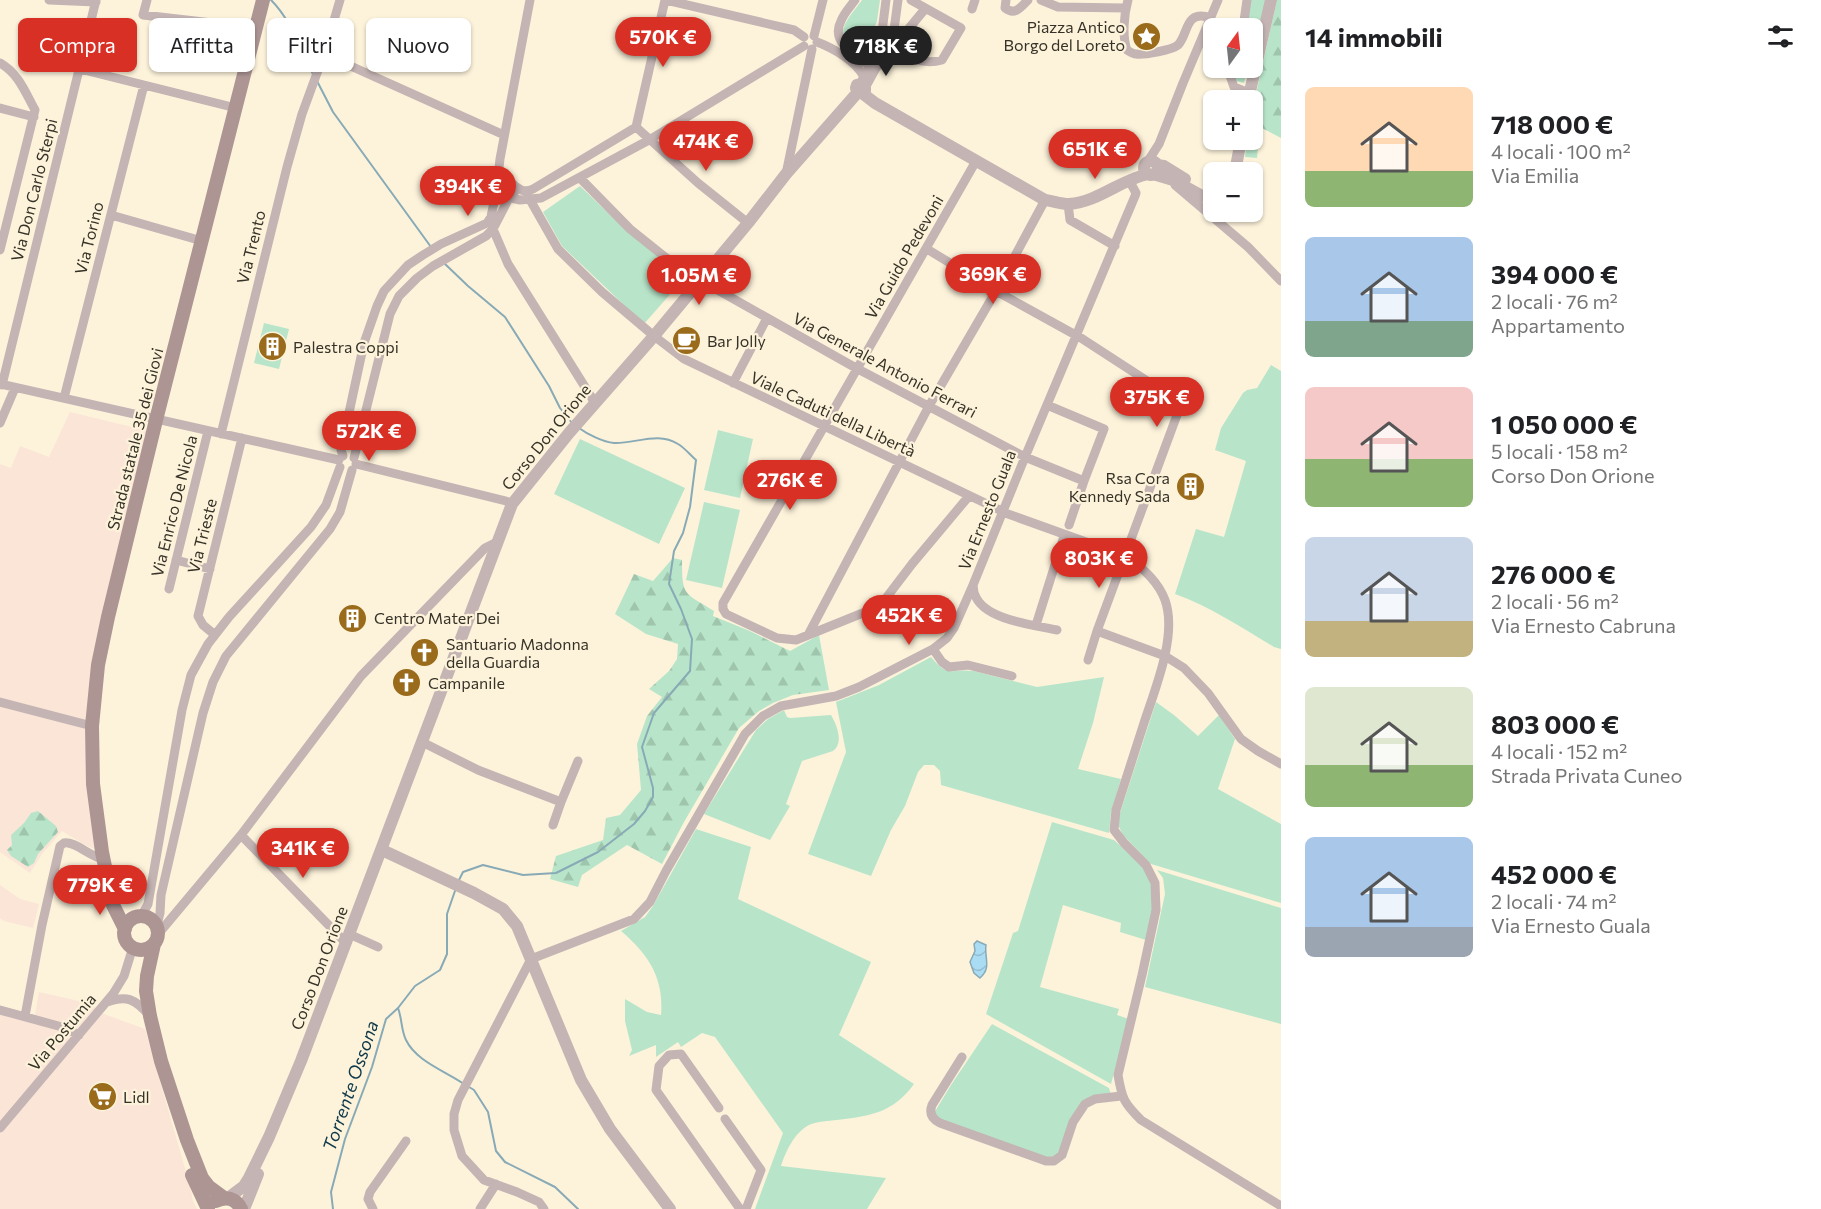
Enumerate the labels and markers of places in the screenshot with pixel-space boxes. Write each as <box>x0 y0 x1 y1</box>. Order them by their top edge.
pin: 570K € <box>614 17 712 68</box>
place label: Piazza Antico Borgo del Loreto <box>1004 17 1125 54</box>
place icon: Piazza Antico Borgo del Loreto <box>1130 20 1162 52</box>
pin: 718K € <box>837 26 935 77</box>
pin: 474K € <box>657 121 755 172</box>
pin: 651K € <box>1046 129 1144 180</box>
pin: 394K € <box>419 166 517 217</box>
pin: 369K € <box>944 254 1042 305</box>
pin: 1.05M € <box>644 255 754 306</box>
cafe icon: Bar Jolly <box>670 325 702 357</box>
building icon: Palestra Coppi <box>256 331 288 363</box>
place label: Bar Jolly <box>707 331 766 350</box>
place label: Palestra Coppi <box>293 337 399 356</box>
pin: 375K € <box>1108 377 1206 428</box>
pin: 572K € <box>320 411 418 462</box>
pin: 276K € <box>741 460 839 511</box>
place label: Rsa Cora Kennedy Sada <box>1069 468 1170 505</box>
building icon: Rsa Cora Kennedy Sada <box>1175 471 1207 503</box>
pin: 803K € <box>1050 538 1148 589</box>
pin: 452K € <box>860 595 958 646</box>
building icon: Centro Mater Dei <box>337 602 369 634</box>
place label: Centro Mater Dei <box>374 608 500 627</box>
place label: Santuario Madonna della Guardia <box>446 634 589 671</box>
church icon: Santuario Madonna della Guardia <box>409 637 441 669</box>
church icon: Campanile <box>391 667 423 699</box>
place label: Campanile <box>428 673 505 692</box>
pin: 341K € <box>254 828 352 879</box>
pin: 779K € <box>51 865 149 916</box>
supermarket icon: Lidl <box>86 1081 118 1113</box>
place label: Lidl <box>123 1087 150 1106</box>

